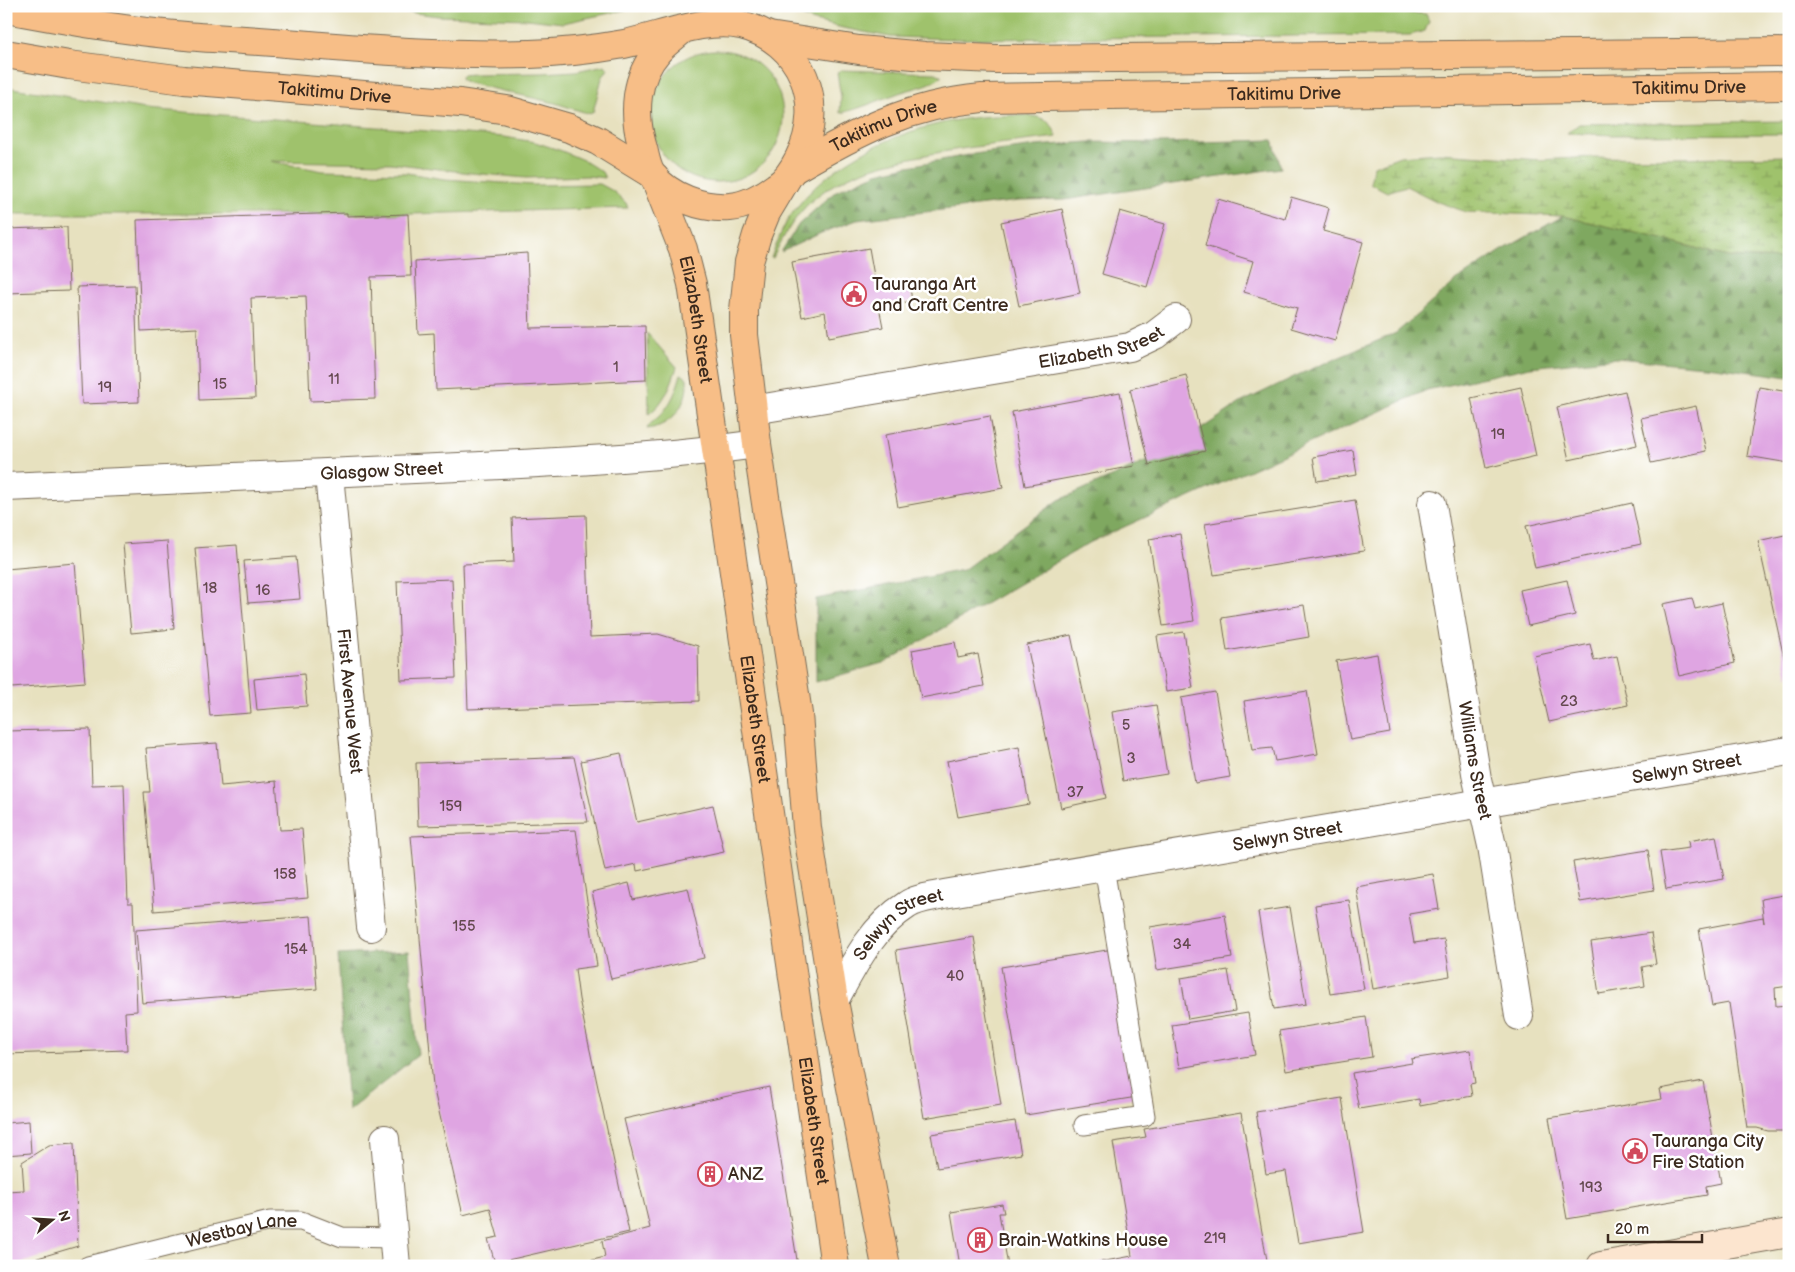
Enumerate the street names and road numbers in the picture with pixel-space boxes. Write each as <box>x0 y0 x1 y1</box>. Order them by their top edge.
street label: Takitimu Drive <box>1632 77 1747 99</box>
street label: Takitimu Drive <box>277 78 392 108</box>
street label: Takitimu Drive <box>1227 83 1342 105</box>
street label: Takitimu Drive <box>827 95 940 157</box>
street label: Elizabeth Street <box>674 253 716 385</box>
street label: Elizabeth Street <box>1037 322 1169 373</box>
street label: Glasgow Street <box>320 458 444 485</box>
street label: First Avenue West <box>332 627 367 775</box>
street label: Elizabeth Street <box>735 654 775 785</box>
street label: Williams Street <box>1453 700 1496 822</box>
street label: Selwyn Street <box>1630 749 1743 788</box>
street label: Selwyn Street <box>1231 817 1344 856</box>
street label: Selwyn Street <box>849 885 945 964</box>
street label: Elizabeth Street <box>794 1055 833 1187</box>
street label: Westbay Lane <box>184 1211 298 1252</box>

